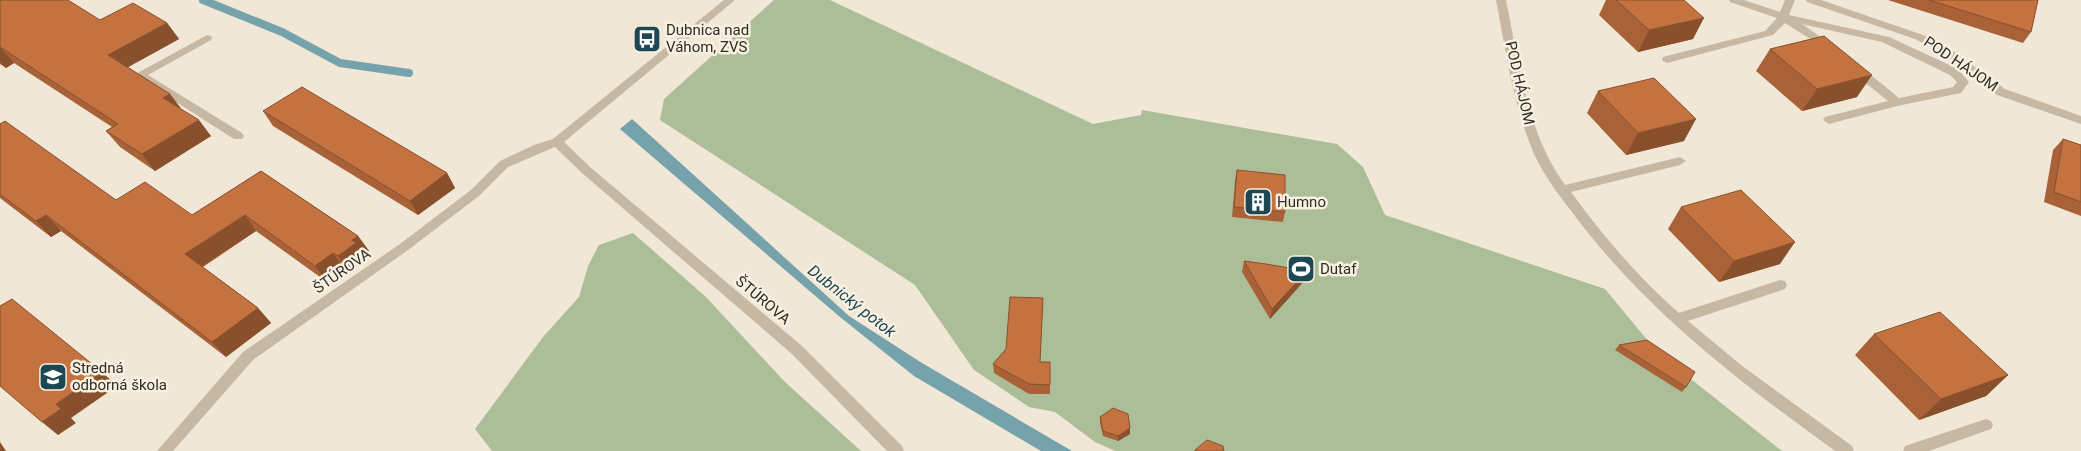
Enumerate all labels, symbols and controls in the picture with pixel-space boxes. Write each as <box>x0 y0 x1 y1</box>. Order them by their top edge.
place label: Dubnica nad Váhom, ZVS <box>666 21 749 56</box>
bus stop icon: Dubnica nad Váhom, ZVS <box>632 24 662 54</box>
street label: POD HÁJOM <box>1920 33 2002 95</box>
street label: POD HÁJOM <box>1502 39 1538 127</box>
building icon: Humno <box>1243 187 1273 217</box>
place label: Humno <box>1277 193 1326 211</box>
street label: ŠTÚROVA <box>310 245 374 297</box>
sports icon: Dutaf <box>1286 254 1316 284</box>
place label: Dutaf <box>1320 260 1357 278</box>
water label: Dubnický potok <box>804 261 901 342</box>
street label: ŠTÚROVA <box>732 272 794 328</box>
place label: Stredná odborná škola <box>72 359 167 394</box>
school or university icon: Stredná odborná škola <box>38 362 68 392</box>

